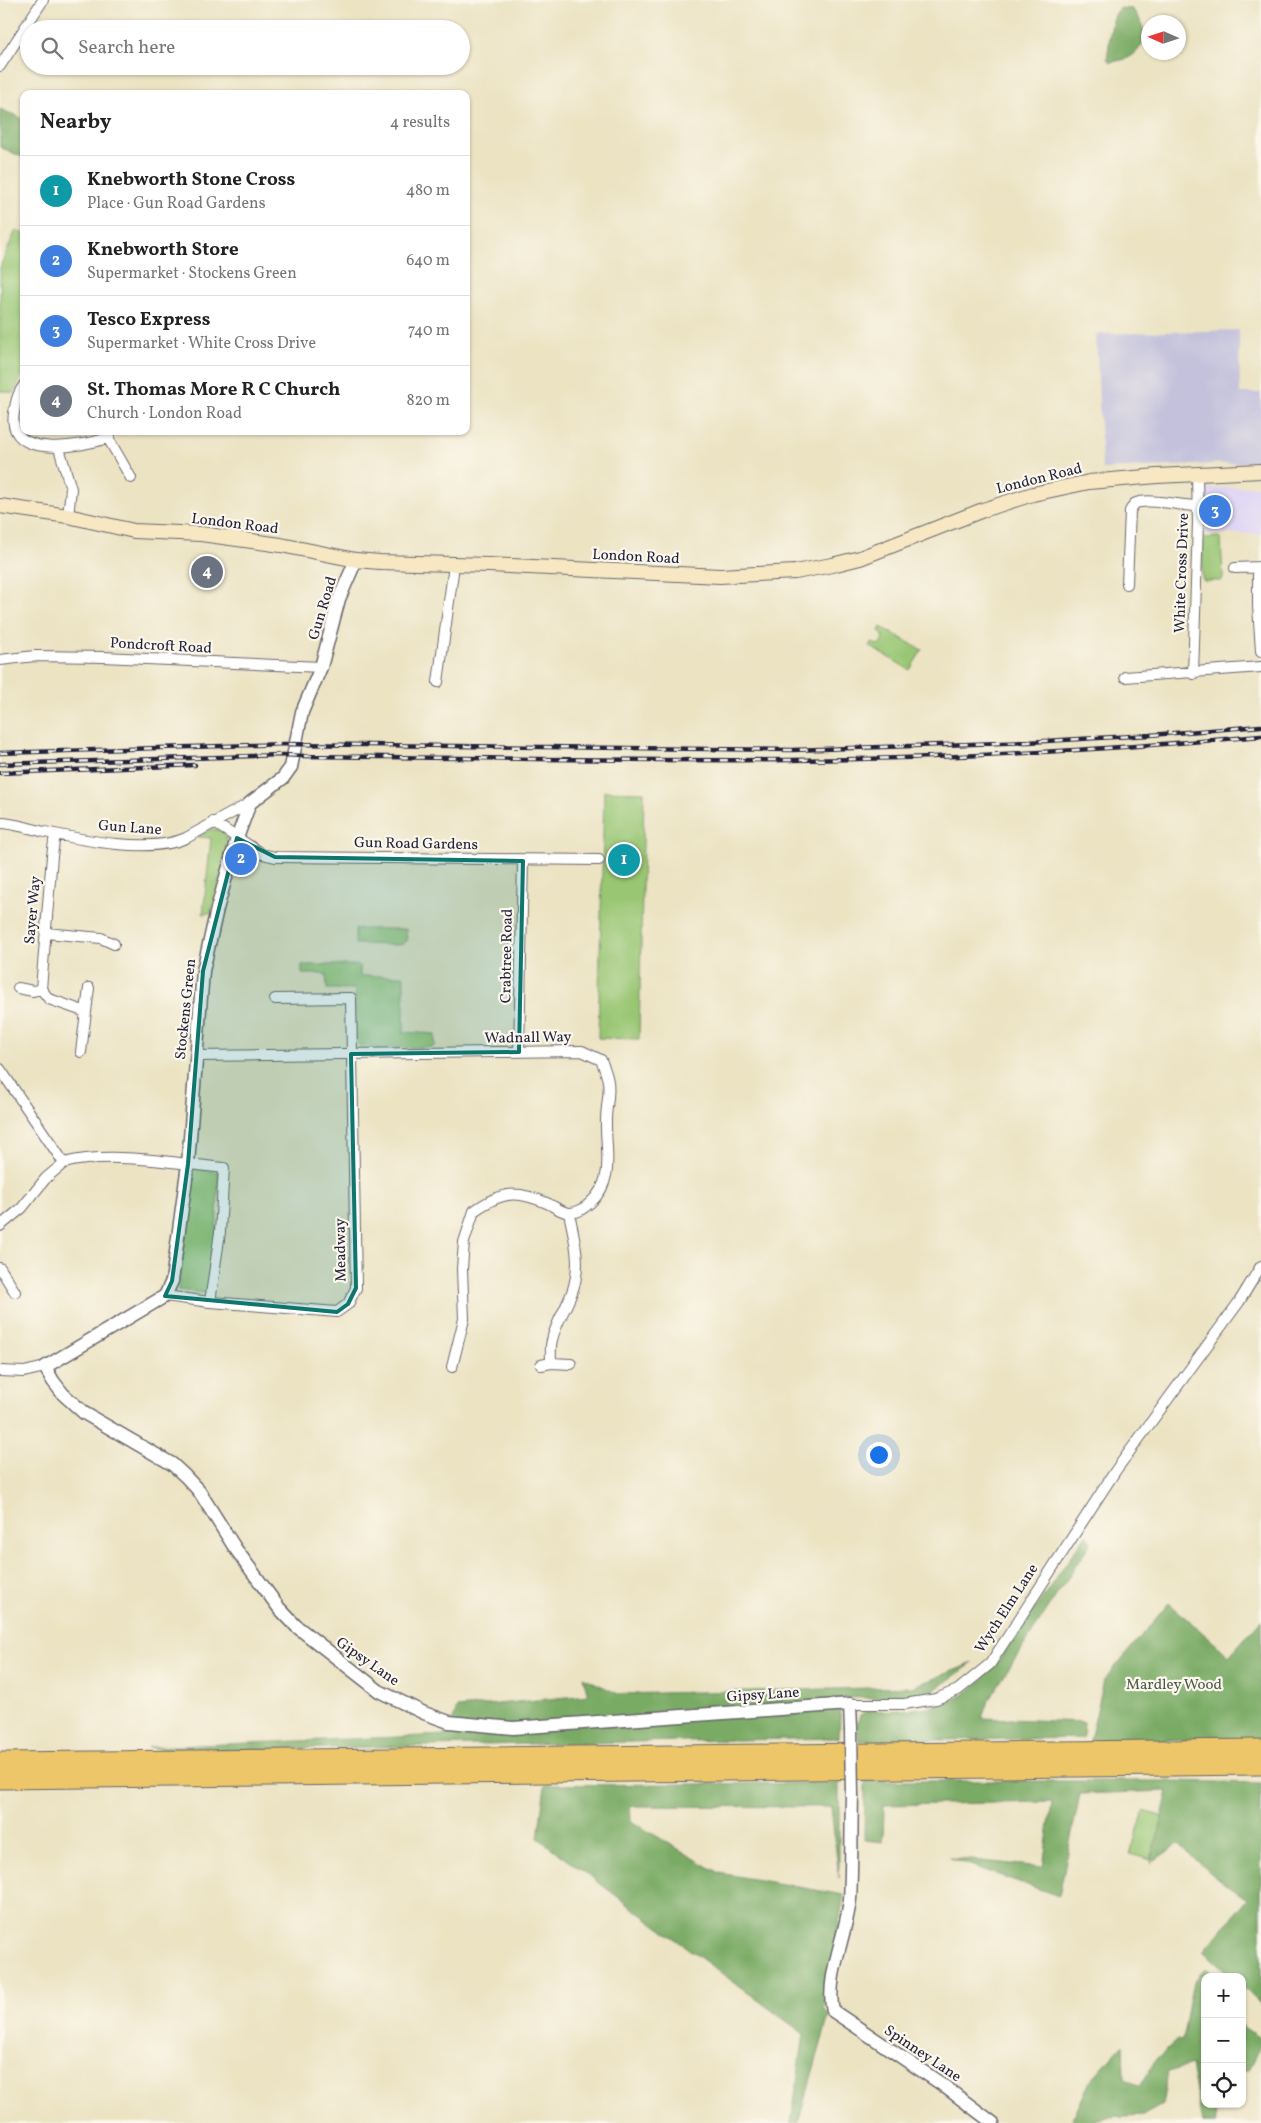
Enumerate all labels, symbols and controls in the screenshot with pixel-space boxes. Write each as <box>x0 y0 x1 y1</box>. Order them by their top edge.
north arrow <box>1141 15 1186 60</box>
search box <box>20 20 470 75</box>
icon: search <box>38 34 66 62</box>
text: Search here <box>78 35 175 61</box>
text: Nearby <box>40 108 111 137</box>
text: 4 results <box>390 112 450 134</box>
text: Knebworth Stone Cross <box>87 167 295 193</box>
text: 1 <box>53 180 59 202</box>
text: 480 m <box>406 180 450 202</box>
text: Place · Gun Road Gardens <box>87 193 266 215</box>
text: Knebworth Store <box>87 237 239 263</box>
text: 2 <box>52 250 60 272</box>
text: 640 m <box>406 250 450 272</box>
text: Supermarket · Stockens Green <box>87 263 297 285</box>
text: Tesco Express <box>87 307 211 333</box>
text: 3 <box>52 320 60 342</box>
text: 740 m <box>408 320 450 342</box>
text: Supermarket · White Cross Drive <box>87 333 316 355</box>
text: St. Thomas More R C Church <box>87 377 340 403</box>
text: 4 <box>51 390 61 412</box>
text: 820 m <box>406 390 450 412</box>
text: Church · London Road <box>87 403 242 425</box>
street label: London Road <box>994 459 1084 500</box>
pin: 3 <box>1199 492 1231 530</box>
street label: London Road <box>190 509 280 540</box>
street label: White Cross Drive <box>1170 513 1195 633</box>
street label: London Road <box>592 545 680 570</box>
pin: 4 <box>191 553 223 591</box>
street label: Gun Road <box>304 574 343 643</box>
street label: Pondcroft Road <box>109 633 212 660</box>
street label: Gun Lane <box>98 816 162 841</box>
street label: Gun Road Gardens <box>354 833 478 856</box>
pin: 2 <box>225 840 257 878</box>
pin: 1 <box>608 841 640 879</box>
street label: Sayer Way <box>20 875 47 945</box>
street label: Crabtree Road <box>496 909 519 1003</box>
street label: Stockens Green <box>171 958 202 1061</box>
street label: Wadnall Way <box>484 1027 572 1050</box>
street label: Meadway <box>330 1218 353 1282</box>
your location <box>866 1442 892 1468</box>
street label: Wych Elm Lane <box>971 1560 1044 1657</box>
street label: Gipsy Lane <box>331 1633 403 1692</box>
park label: Mardley Wood <box>1126 1675 1222 1696</box>
street label: Gipsy Lane <box>726 1682 800 1709</box>
map controls <box>1201 1973 1246 2108</box>
button: + <box>1201 1973 1246 2018</box>
button: − <box>1201 2018 1246 2063</box>
street label: Spinney Lane <box>879 2021 965 2088</box>
button: locate <box>1201 2063 1246 2108</box>

